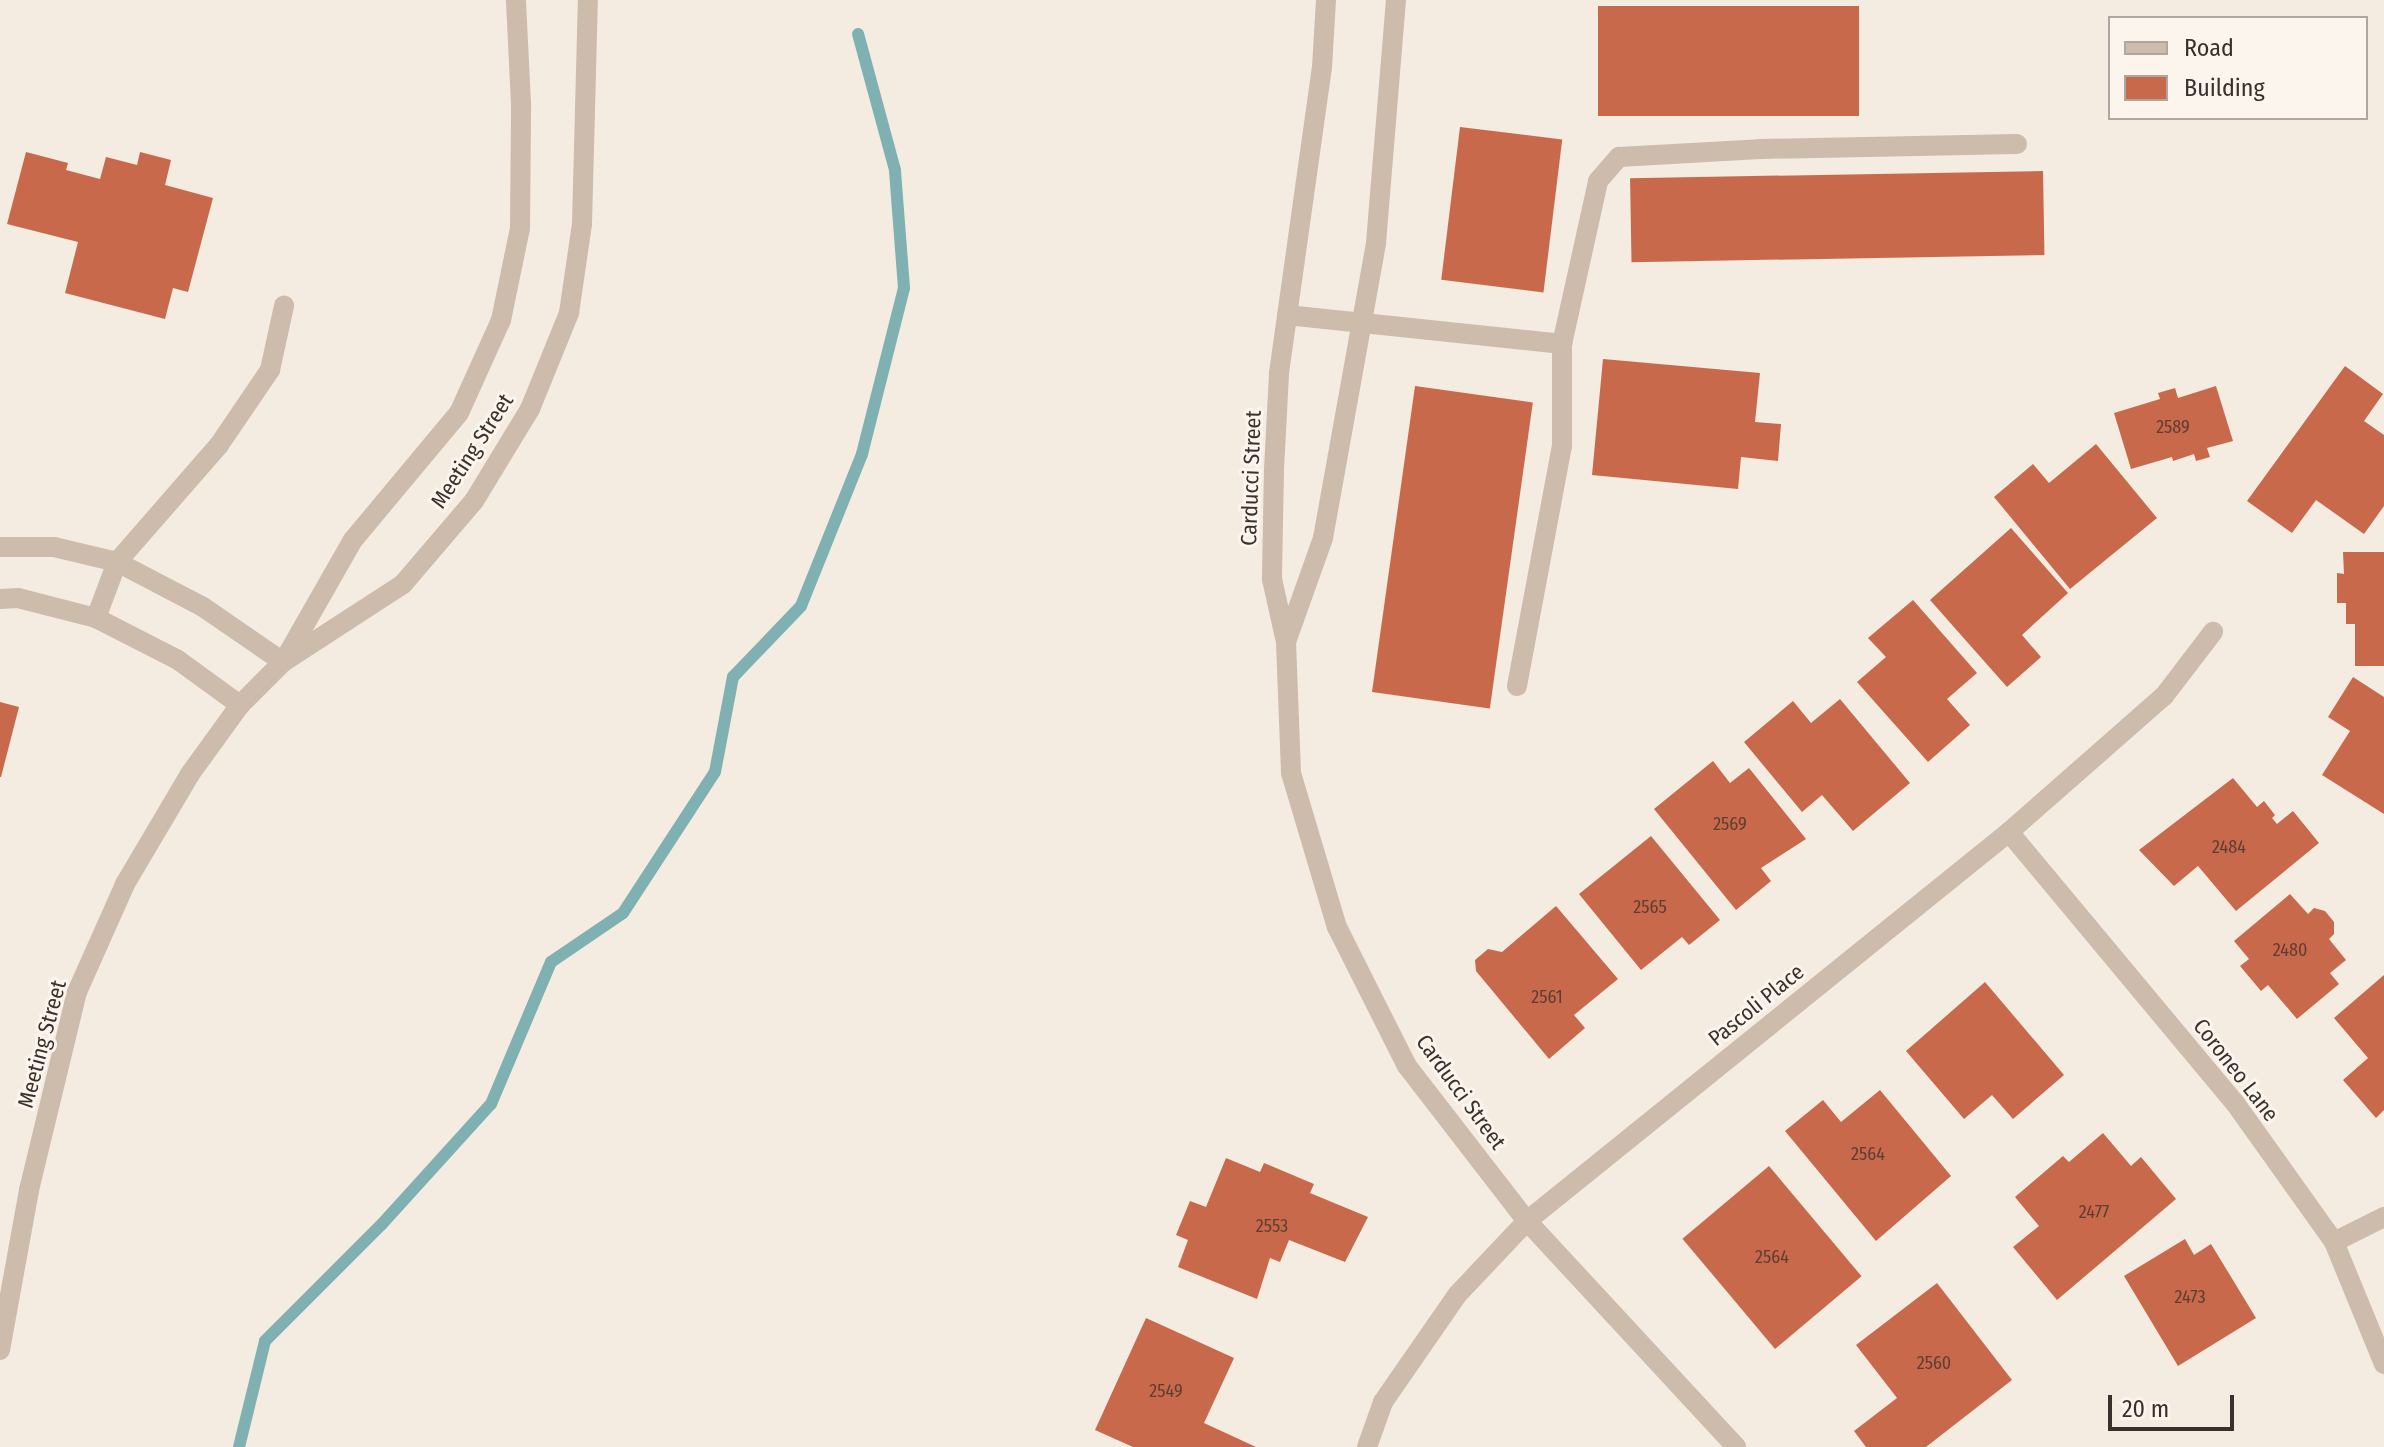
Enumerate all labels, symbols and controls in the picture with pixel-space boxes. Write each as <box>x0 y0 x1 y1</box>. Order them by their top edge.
legend <box>2108 16 2368 120</box>
text: Road <box>2184 34 2234 62</box>
text: Building <box>2184 74 2265 102</box>
street label: Meeting Street <box>425 389 519 513</box>
street label: Carducci Street <box>1235 410 1267 546</box>
house number: 2589 <box>2156 416 2190 438</box>
house number: 2569 <box>1713 813 1747 835</box>
house number: 2484 <box>2212 836 2246 858</box>
house number: 2565 <box>1633 896 1667 918</box>
house number: 2480 <box>2273 939 2307 961</box>
street label: Pascoli Place <box>1703 959 1809 1051</box>
street label: Meeting Street <box>12 977 72 1111</box>
house number: 2561 <box>1531 986 1563 1008</box>
street label: Coroneo Lane <box>2188 1013 2284 1127</box>
street label: Carducci Street <box>1411 1030 1511 1154</box>
house number: 2564 <box>1851 1143 1885 1165</box>
house number: 2477 <box>2079 1201 2109 1223</box>
house number: 2553 <box>1256 1215 1288 1237</box>
house number: 2564 <box>1755 1246 1789 1268</box>
house number: 2473 <box>2174 1286 2206 1308</box>
house number: 2560 <box>1917 1352 1951 1374</box>
scale bar <box>2112 1379 2238 1429</box>
house number: 2549 <box>1149 1380 1183 1402</box>
text: 20 m <box>2122 1395 2169 1423</box>

